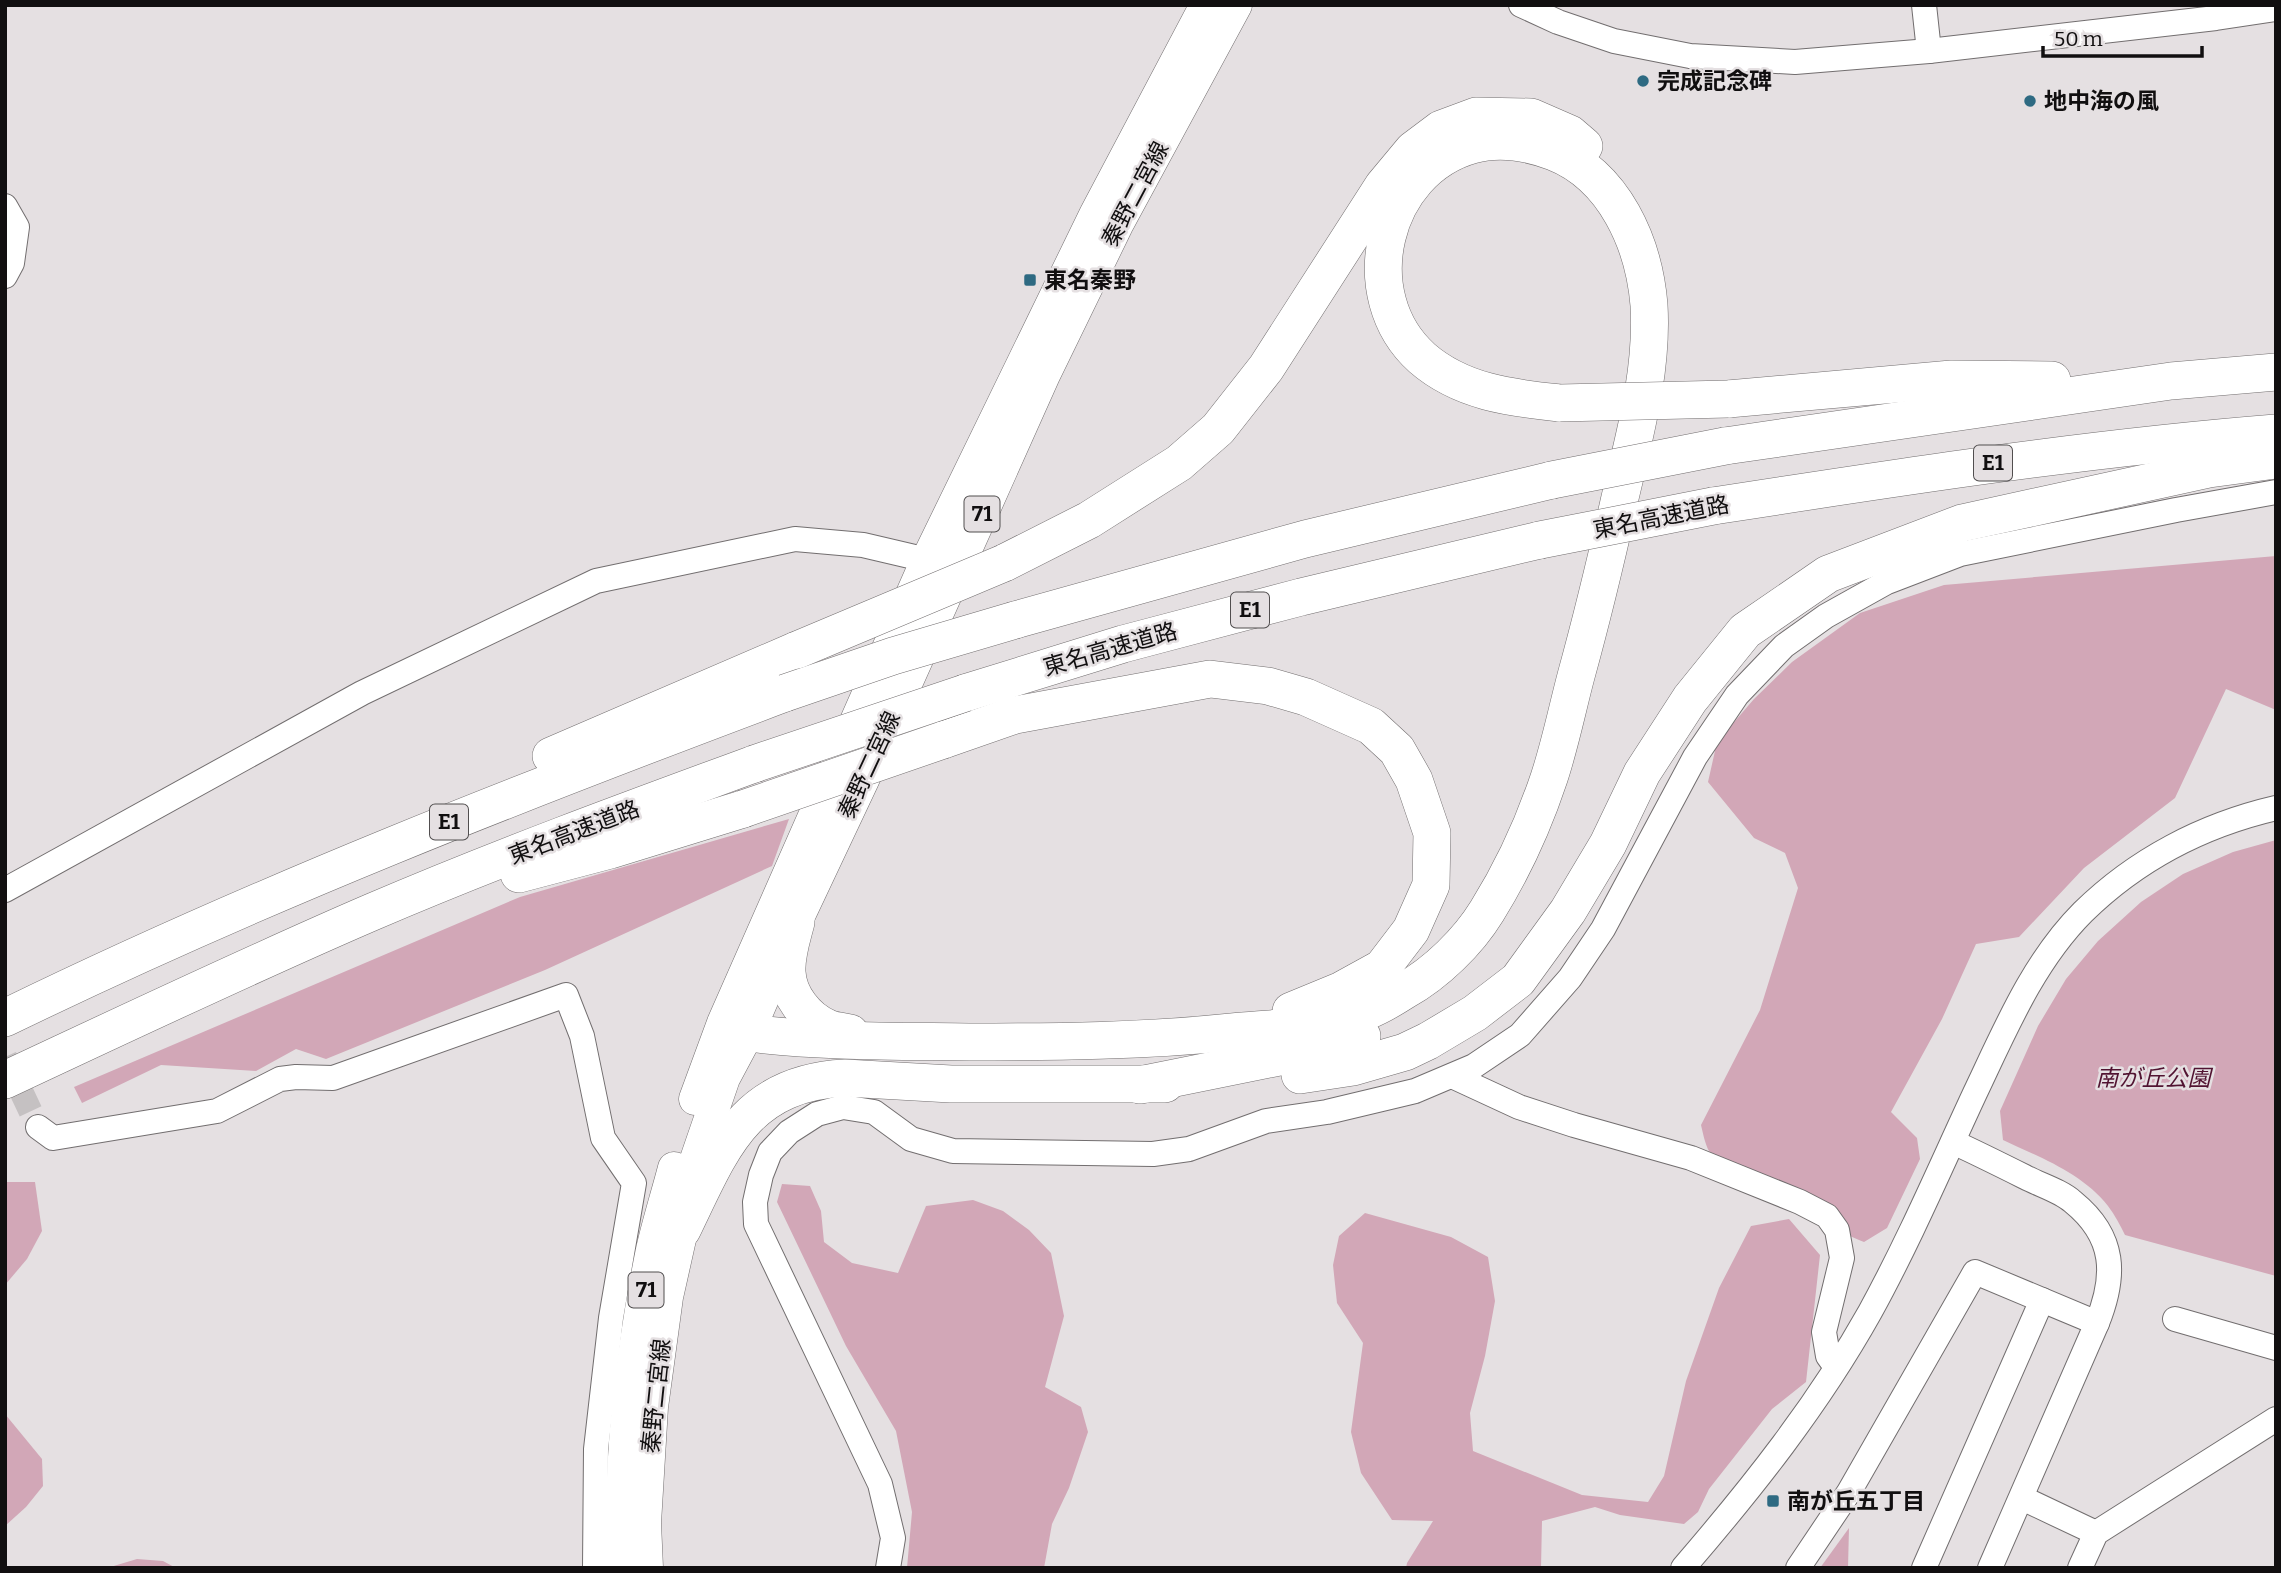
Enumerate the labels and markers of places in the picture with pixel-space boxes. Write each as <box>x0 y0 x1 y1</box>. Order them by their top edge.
place label: 完成記念碑 <box>1657 67 1772 95</box>
marker: 完成記念碑 <box>1635 73 1651 89</box>
place label: 地中海の風 <box>2044 87 2159 115</box>
marker: 地中海の風 <box>2022 93 2038 109</box>
place label: 東名秦野 <box>1044 266 1136 294</box>
marker: 東名秦野 <box>1022 272 1038 288</box>
place label: 南が丘五丁目 <box>1787 1487 1925 1515</box>
marker: 南が丘五丁目 <box>1765 1493 1781 1509</box>

